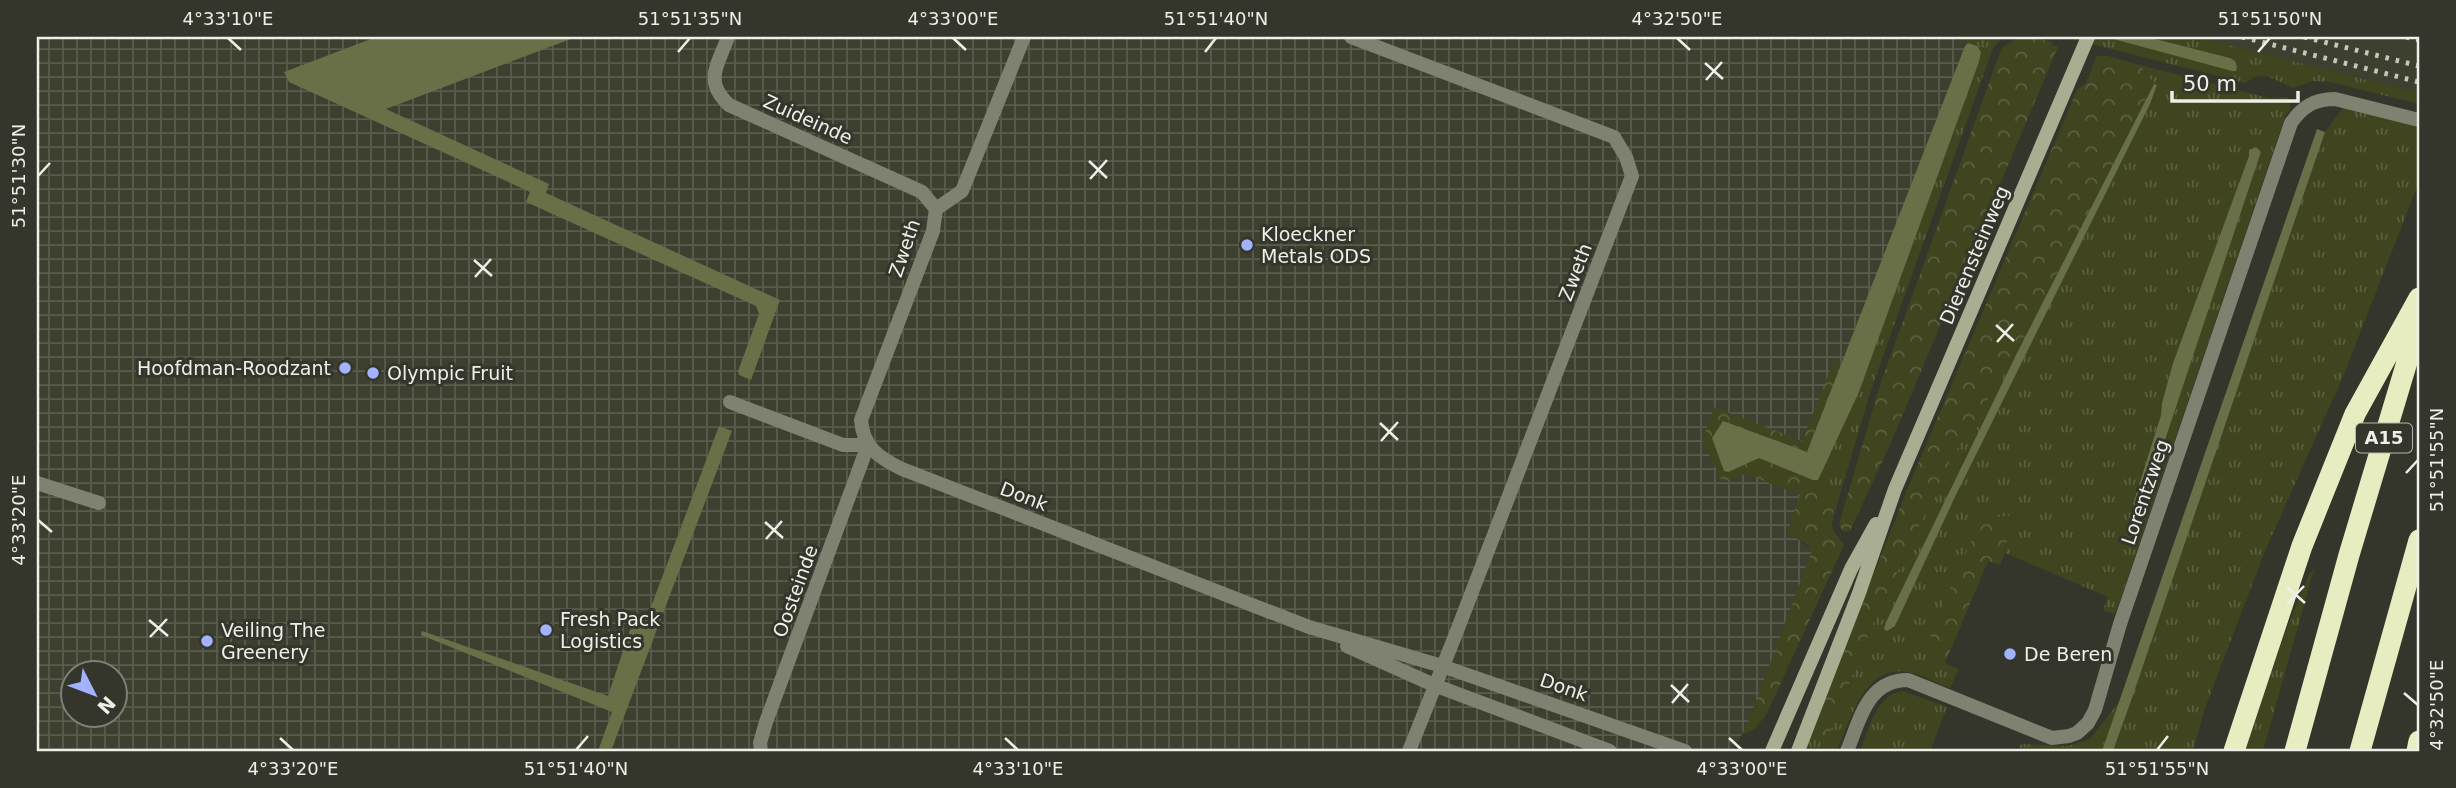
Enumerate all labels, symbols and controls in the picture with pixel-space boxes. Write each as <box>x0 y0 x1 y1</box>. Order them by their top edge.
text: 4°33'10"E <box>183 8 273 29</box>
text: 51°51'35"N <box>638 8 742 29</box>
text: 4°33'00"E <box>908 8 998 29</box>
text: 51°51'40"N <box>1164 8 1268 29</box>
text: 4°32'50"E <box>1632 8 1722 29</box>
text: 51°51'50"N <box>2218 8 2322 29</box>
scale bar <box>2172 60 2298 104</box>
text: 50 m <box>2183 72 2237 96</box>
street label: Zuideinde <box>760 90 856 148</box>
text: 51°51'30"N <box>8 124 29 228</box>
street label: Dierensteinweg <box>1935 182 2013 328</box>
street label: Zweth <box>884 216 924 280</box>
place label: Kloeckner Metals ODS <box>1261 223 1371 267</box>
marker: Kloeckner Metals ODS <box>1239 237 1255 253</box>
street label: Zweth <box>1554 240 1596 304</box>
place label: Hoofdman-Roodzant <box>137 357 331 379</box>
marker: Hoofdman-Roodzant <box>337 360 353 376</box>
place label: Olympic Fruit <box>387 362 513 384</box>
marker: Olympic Fruit <box>365 365 381 381</box>
text: 51°51'55"N <box>2426 408 2447 512</box>
road number: A15 <box>2356 424 2412 452</box>
street label: Lorentzweg <box>2117 437 2173 547</box>
text: 4°33'20"E <box>8 475 29 565</box>
street label: Donk <box>997 477 1051 515</box>
street label: Oosteinde <box>768 542 822 640</box>
place label: Fresh Pack Logistics <box>560 608 660 652</box>
place label: Veiling The Greenery <box>221 619 326 663</box>
marker: Fresh Pack Logistics <box>538 622 554 638</box>
marker: Veiling The Greenery <box>199 633 215 649</box>
place label: De Beren <box>2024 643 2112 665</box>
marker: De Beren <box>2002 646 2018 662</box>
north arrow <box>60 658 130 728</box>
text: 4°32'50"E <box>2426 660 2447 750</box>
street label: Donk <box>1537 669 1591 705</box>
text: N <box>93 692 120 719</box>
text: 4°33'20"E <box>248 758 338 779</box>
text: 51°51'40"N <box>524 758 628 779</box>
text: 4°33'10"E <box>973 758 1063 779</box>
text: 4°33'00"E <box>1697 758 1787 779</box>
text: 51°51'55"N <box>2105 758 2209 779</box>

